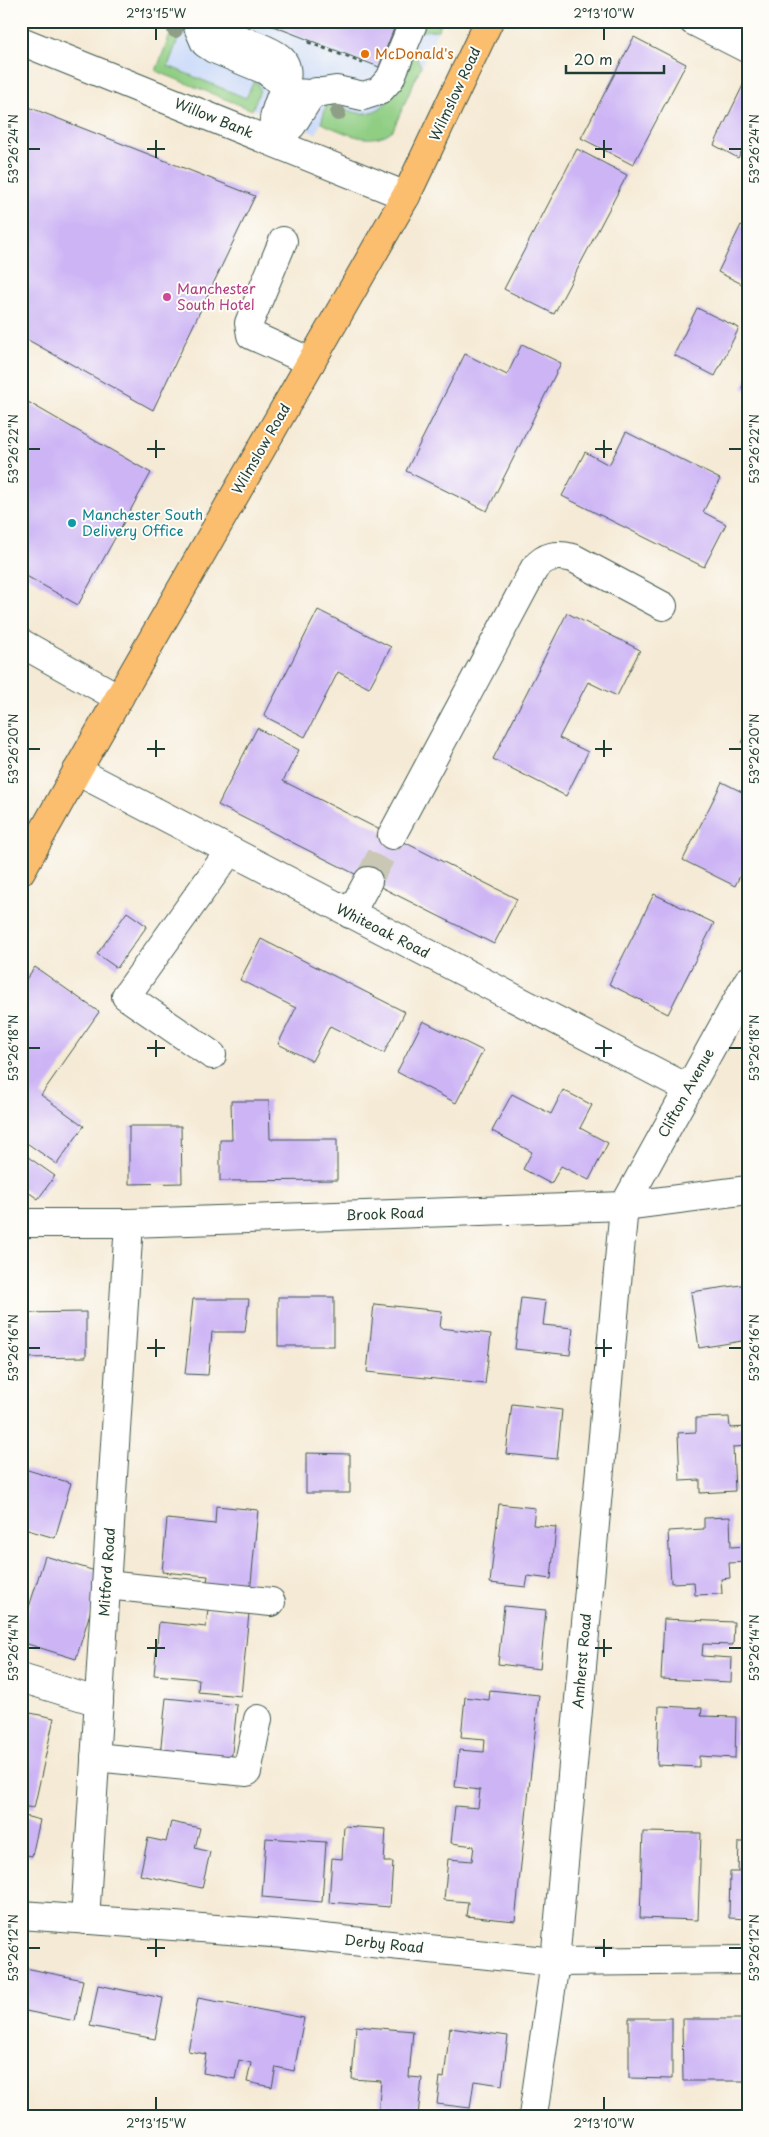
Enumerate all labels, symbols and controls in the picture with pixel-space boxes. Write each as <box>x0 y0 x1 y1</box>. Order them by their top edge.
text: 2°13'15"W <box>126 4 187 22</box>
text: 2°13'10"W <box>574 4 635 22</box>
scale bar <box>566 42 664 74</box>
place label: McDonald's <box>375 43 454 64</box>
street label: Wilmslow Road <box>424 43 486 144</box>
text: 20 m <box>574 47 613 70</box>
marker: McDonald's <box>359 48 371 60</box>
street label: Willow Bank <box>171 92 257 143</box>
text: 53°26'24"N <box>4 114 22 184</box>
text: 53°26'24"N <box>745 114 763 184</box>
place label: Manchester South Hotel <box>177 278 256 315</box>
marker: Manchester South Hotel <box>161 291 173 303</box>
street label: Wilmslow Road <box>226 399 295 498</box>
text: 53°26'22"N <box>4 414 22 484</box>
text: 53°26'22"N <box>745 414 763 484</box>
place label: Manchester South Delivery Office <box>82 504 203 541</box>
marker: Manchester South Delivery Office <box>66 517 78 529</box>
text: 53°26'20"N <box>4 714 22 784</box>
text: 53°26'20"N <box>745 714 763 784</box>
street label: Whiteoak Road <box>333 898 433 963</box>
text: 53°26'18"N <box>4 1015 22 1081</box>
text: 53°26'18"N <box>745 1015 763 1081</box>
street label: Clifton Avenue <box>652 1044 719 1141</box>
street label: Brook Road <box>345 1202 425 1225</box>
text: 53°26'16"N <box>4 1314 22 1382</box>
text: 53°26'16"N <box>745 1314 763 1382</box>
street label: Mitford Road <box>93 1527 120 1617</box>
street label: Amherst Road <box>567 1612 596 1709</box>
text: 53°26'14"N <box>4 1614 22 1682</box>
text: 53°26'14"N <box>745 1614 763 1682</box>
text: 53°26'12"N <box>4 1914 22 1982</box>
text: 53°26'12"N <box>745 1914 763 1982</box>
street label: Derby Road <box>343 1929 425 1958</box>
text: 2°13'15"W <box>126 2114 187 2132</box>
text: 2°13'10"W <box>574 2114 635 2132</box>

